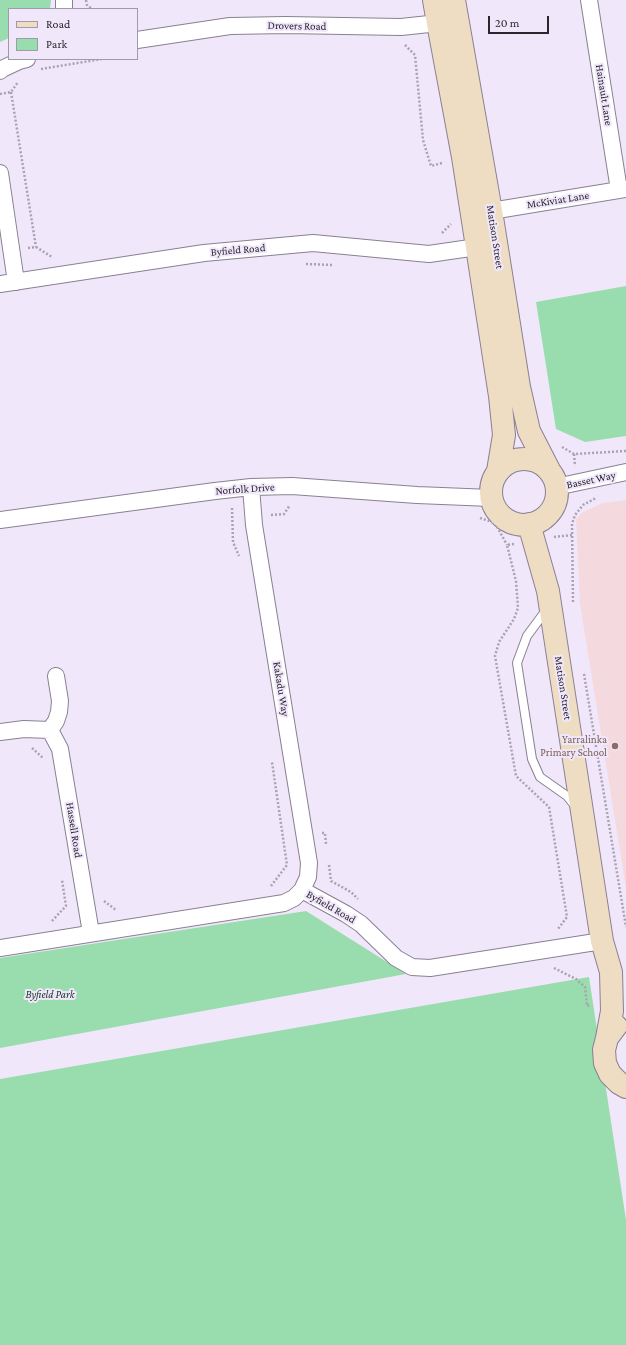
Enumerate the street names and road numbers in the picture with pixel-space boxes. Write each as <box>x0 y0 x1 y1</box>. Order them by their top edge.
street label: Drovers Road <box>268 19 326 33</box>
street label: Hainault Lane <box>593 63 615 127</box>
street label: McKiviat Lane <box>526 189 590 211</box>
street label: Matison Street <box>483 204 507 270</box>
street label: Byfield Road <box>210 241 266 259</box>
street label: Basset Way <box>565 468 617 492</box>
street label: Norfolk Drive <box>215 480 275 498</box>
street label: Matison Street <box>551 655 575 721</box>
street label: Kakadu Way <box>270 661 292 717</box>
street label: Hassell Road <box>63 801 85 859</box>
street label: Byfield Road <box>304 888 358 926</box>

